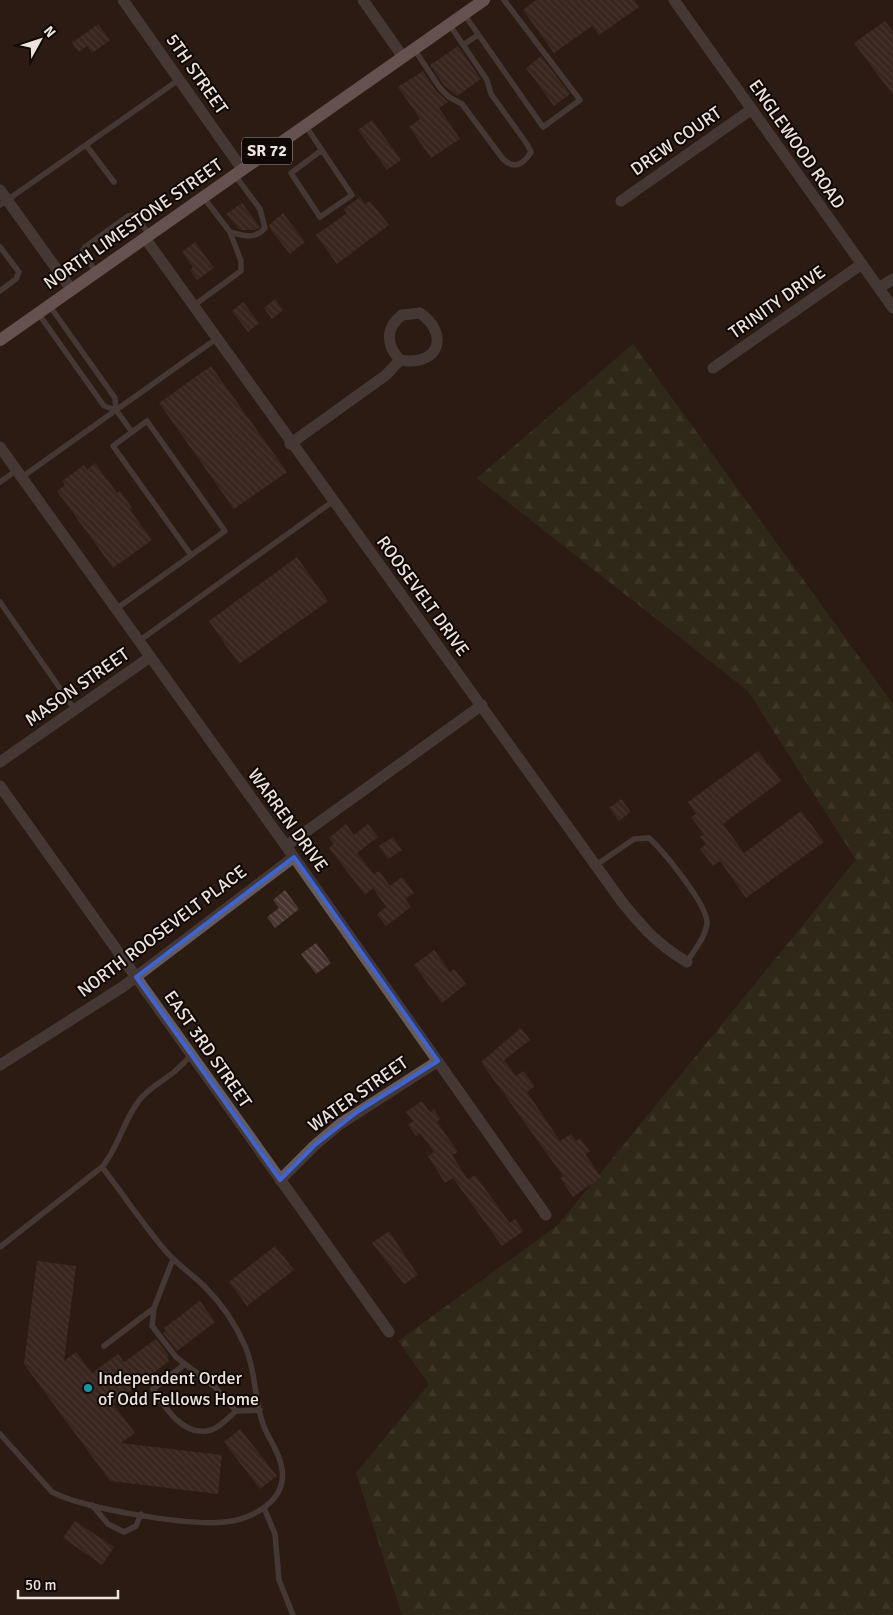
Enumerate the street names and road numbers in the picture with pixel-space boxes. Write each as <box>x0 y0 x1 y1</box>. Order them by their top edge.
street label: 5TH STREET <box>161 30 233 119</box>
street label: ENGLEWOOD ROAD <box>744 75 850 213</box>
street label: DREW COURT <box>626 102 726 180</box>
road number: SR 72 <box>242 138 292 164</box>
street label: NORTH LIMESTONE STREET <box>39 154 227 294</box>
street label: TRINITY DRIVE <box>725 261 829 343</box>
street label: ROOSEVELT DRIVE <box>372 532 474 660</box>
street label: MASON STREET <box>21 643 133 731</box>
street label: WARREN DRIVE <box>243 764 333 876</box>
street label: NORTH ROOSEVELT PLACE <box>73 860 251 1002</box>
street label: EAST 3RD STREET <box>159 986 257 1112</box>
street label: WATER STREET <box>304 1051 412 1137</box>

